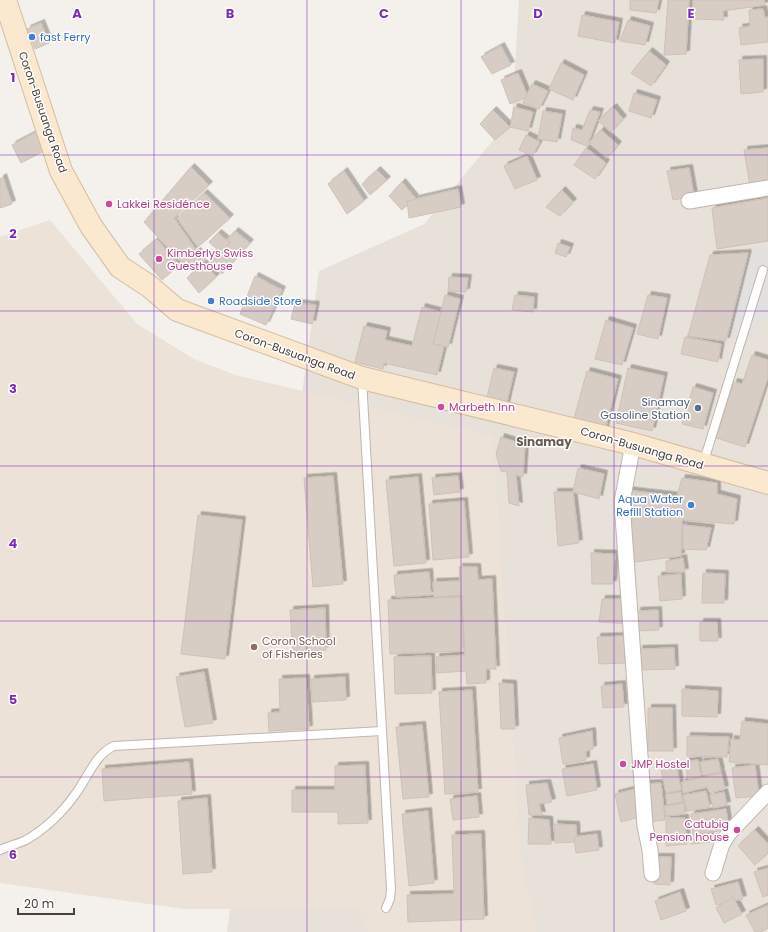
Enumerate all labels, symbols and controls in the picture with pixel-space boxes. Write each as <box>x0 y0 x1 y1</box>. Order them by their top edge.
text: A <box>72 4 82 23</box>
text: B <box>226 4 235 23</box>
text: C <box>379 4 389 23</box>
text: D <box>533 4 543 23</box>
text: E <box>687 4 695 23</box>
place label: fast Ferry <box>40 29 91 45</box>
marker: fast Ferry <box>27 32 37 42</box>
street label: Coron-Busuanga Road <box>15 49 71 175</box>
text: 1 <box>11 68 15 87</box>
place label: Lakkei Residénce <box>117 196 210 212</box>
marker: Lakkei Residénce <box>104 199 114 209</box>
text: 2 <box>9 224 17 243</box>
place label: Kimberlys Swiss Guesthouse <box>167 245 253 274</box>
marker: Kimberlys Swiss Guesthouse <box>154 254 164 264</box>
place label: Roadside Store <box>219 293 302 309</box>
marker: Roadside Store <box>206 296 216 306</box>
street label: Coron-Busuanga Road <box>232 325 358 383</box>
text: 3 <box>9 379 17 398</box>
place label: Sinamay Gasoline Station <box>600 394 691 423</box>
place label: Marbeth Inn <box>449 399 515 415</box>
marker: Marbeth Inn <box>436 402 446 412</box>
marker: Sinamay Gasoline Station <box>693 403 703 413</box>
street label: Coron-Busuanga Road <box>579 423 705 473</box>
district label: Sinamay <box>516 433 572 450</box>
place label: Aqua Water Refill Station <box>616 491 683 520</box>
marker: Aqua Water Refill Station <box>686 500 696 510</box>
text: 4 <box>9 534 18 553</box>
place label: Coron School of Fisheries <box>262 633 336 662</box>
marker: Coron School of Fisheries <box>249 642 259 652</box>
text: 5 <box>9 690 17 709</box>
place label: JMP Hostel <box>631 756 690 772</box>
marker: JMP Hostel <box>618 759 628 769</box>
place label: Catubig Pension house <box>650 816 729 845</box>
marker: Catubig Pension house <box>732 825 742 835</box>
text: 6 <box>9 845 17 864</box>
scale bar <box>18 890 74 916</box>
text: 20 m <box>24 895 54 912</box>

